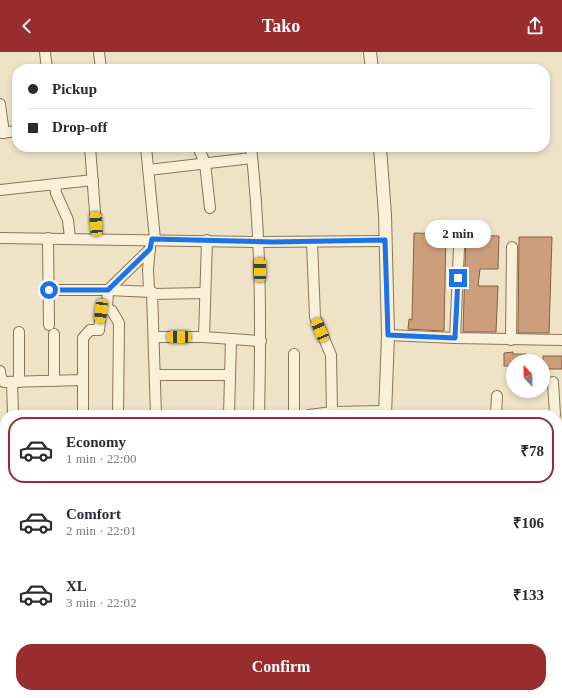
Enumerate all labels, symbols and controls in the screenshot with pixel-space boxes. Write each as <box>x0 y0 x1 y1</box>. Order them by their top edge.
icon: back <box>16 15 38 37</box>
icon: share <box>524 15 546 37</box>
text: Tako <box>262 16 300 36</box>
text: Pickup <box>52 81 97 97</box>
text: Drop-off <box>52 119 108 135</box>
car <box>89 212 103 236</box>
callout: 2 min <box>425 220 491 248</box>
text: 2 min <box>442 226 474 241</box>
car <box>254 258 266 282</box>
route end <box>449 269 467 287</box>
route start <box>40 281 58 299</box>
car <box>94 298 108 324</box>
car <box>310 317 330 343</box>
car <box>167 331 191 343</box>
north arrow <box>506 354 550 398</box>
map controls <box>506 354 550 398</box>
icon: car <box>18 432 54 468</box>
text: Economy <box>66 434 126 450</box>
text: ₹78 <box>520 443 544 459</box>
text: 1 min · 22:00 <box>66 451 136 466</box>
icon: car <box>18 504 54 540</box>
text: Comfort <box>66 506 121 522</box>
text: ₹106 <box>513 515 544 531</box>
text: 2 min · 22:01 <box>66 523 136 538</box>
icon: car <box>18 576 54 612</box>
text: XL <box>66 578 87 594</box>
text: ₹133 <box>513 587 544 603</box>
text: 3 min · 22:02 <box>66 595 136 610</box>
button: Confirm <box>16 644 546 690</box>

